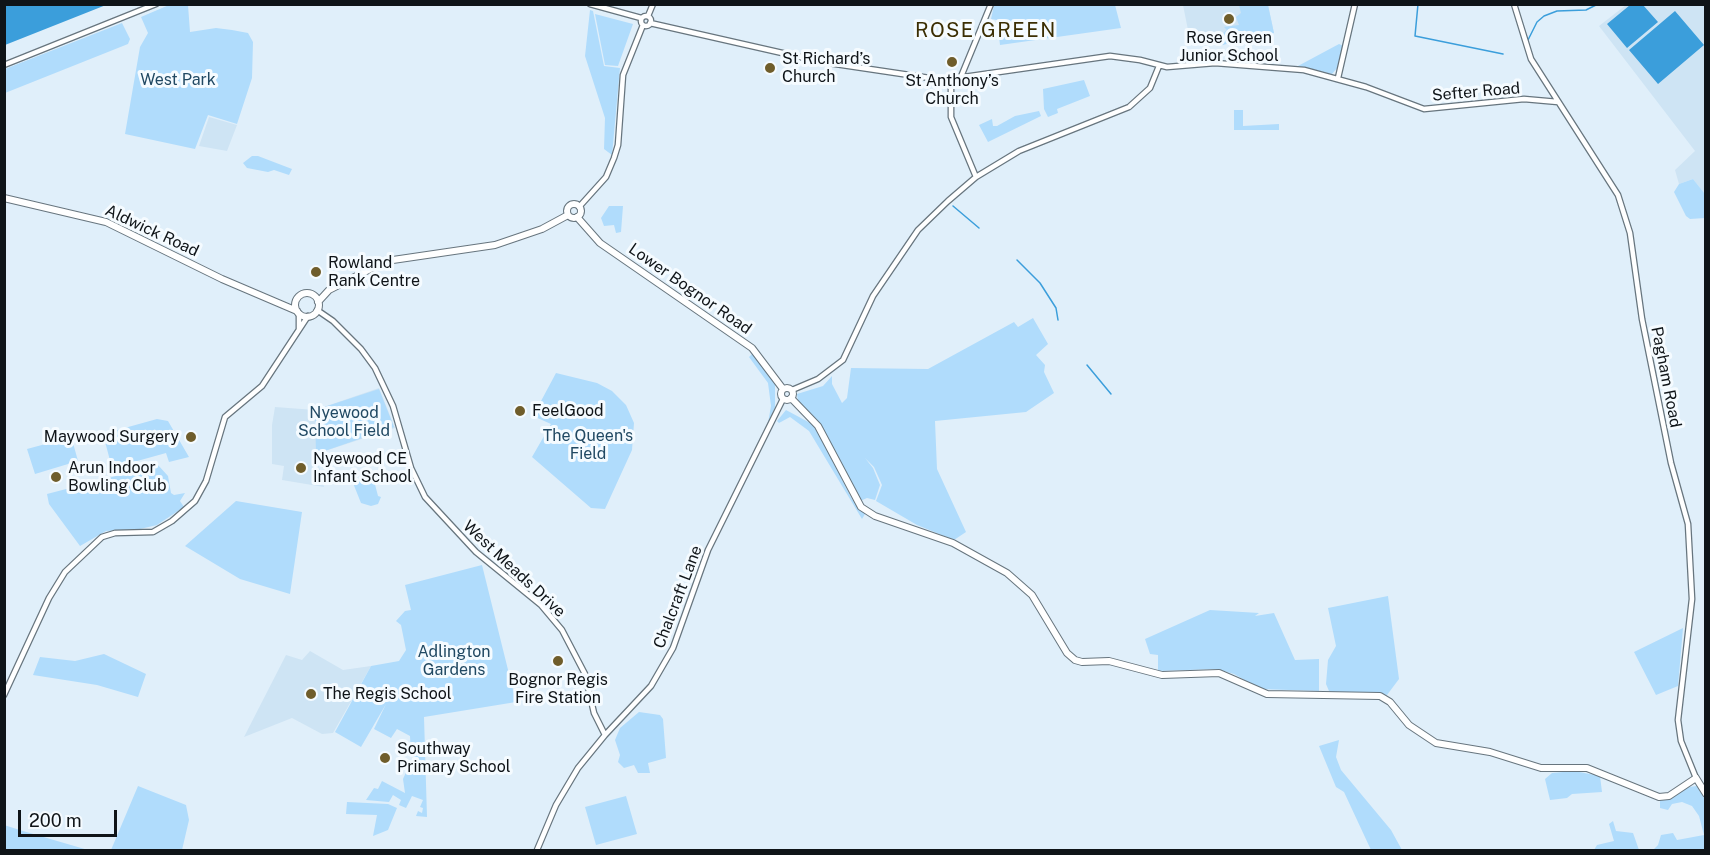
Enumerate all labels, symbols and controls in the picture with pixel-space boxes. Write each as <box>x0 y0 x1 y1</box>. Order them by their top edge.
marker: Rose Green Junior School <box>1222 12 1236 26</box>
district label: ROSE GREEN <box>915 19 1057 43</box>
place label: Rose Green Junior School <box>1179 28 1279 66</box>
place label: St Richard’s Church <box>782 49 870 87</box>
marker: St Anthony’s Church <box>945 55 959 69</box>
marker: St Richard’s Church <box>763 61 777 75</box>
park label: West Park <box>140 70 216 90</box>
place label: St Anthony’s Church <box>905 71 999 109</box>
street label: Sefter Road <box>1431 79 1521 105</box>
street label: Aldwick Road <box>102 201 202 261</box>
street label: Lower Bognor Road <box>625 239 755 339</box>
place label: Rowland Rank Centre <box>328 253 420 291</box>
marker: Rowland Rank Centre <box>309 265 323 279</box>
street label: Pagham Road <box>1647 325 1685 429</box>
place label: FeelGood <box>532 401 604 421</box>
park label: Nyewood School Field <box>298 403 390 441</box>
marker: FeelGood <box>513 404 527 418</box>
park label: The Queen's Field <box>543 426 633 464</box>
place label: Maywood Surgery <box>44 427 179 447</box>
marker: Maywood Surgery <box>184 430 198 444</box>
place label: Nyewood CE Infant School <box>313 449 412 487</box>
place label: Arun Indoor Bowling Club <box>68 458 167 496</box>
marker: Nyewood CE Infant School <box>294 461 308 475</box>
marker: Arun Indoor Bowling Club <box>49 470 63 484</box>
street label: West Meads Drive <box>459 517 569 621</box>
street label: Chalcraft Lane <box>650 543 706 651</box>
park label: Adlington Gardens <box>417 642 491 680</box>
marker: Bognor Regis Fire Station <box>551 654 565 668</box>
place label: Bognor Regis Fire Station <box>508 670 608 708</box>
place label: The Regis School <box>323 684 452 704</box>
marker: The Regis School <box>304 687 318 701</box>
place label: Southway Primary School <box>397 739 511 777</box>
marker: Southway Primary School <box>378 751 392 765</box>
scale bar <box>21 798 120 836</box>
text: 200 m <box>29 810 82 831</box>

